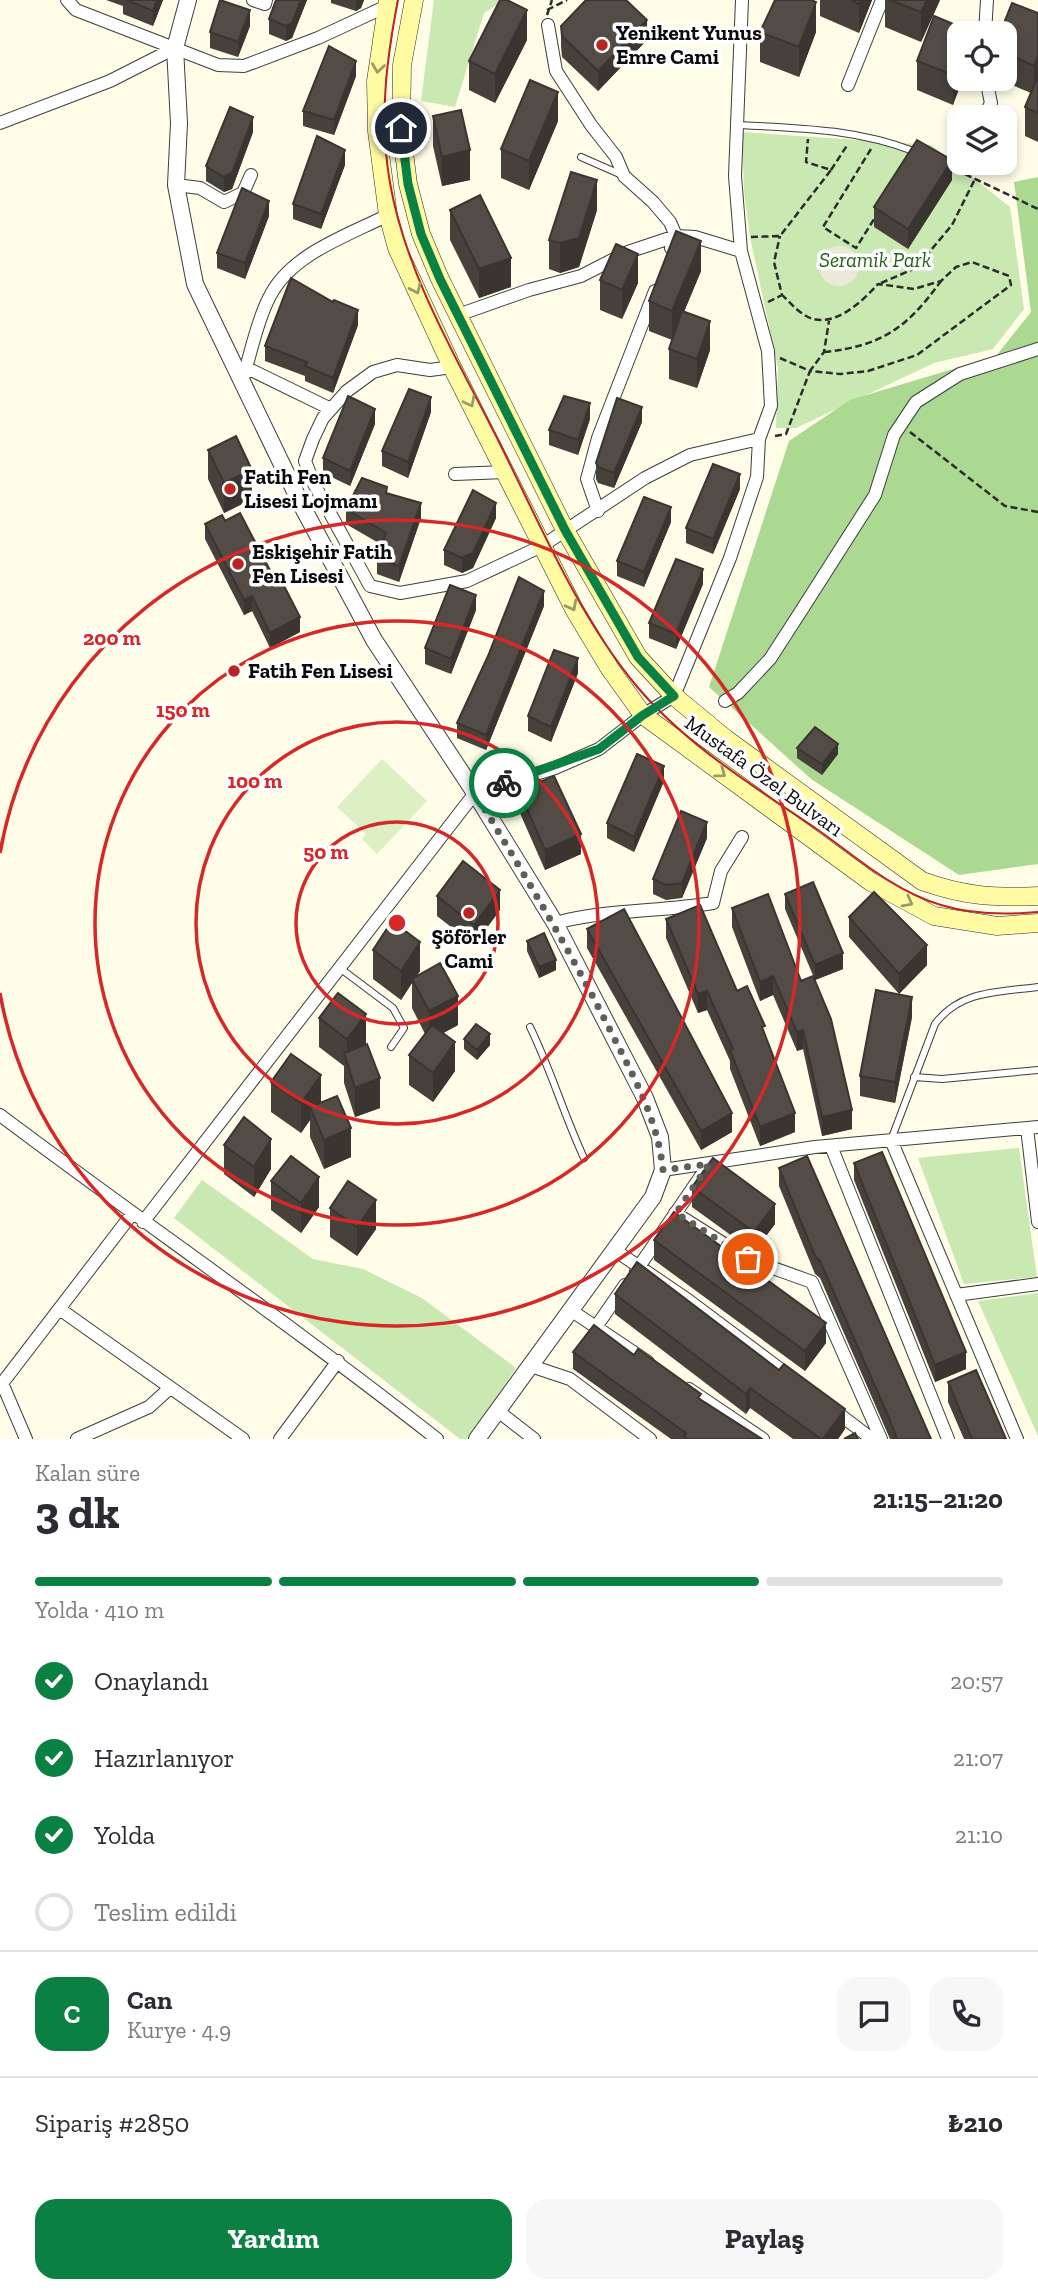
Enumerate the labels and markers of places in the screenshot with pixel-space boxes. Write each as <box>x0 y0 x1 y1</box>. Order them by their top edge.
place label: Yenikent Yunus Emre Cami <box>616 20 762 69</box>
marker: Yenikent Yunus Emre Cami <box>594 37 610 53</box>
pin <box>371 98 431 158</box>
place label: Fatih Fen Lisesi Lojmanı <box>244 464 378 513</box>
marker: Fatih Fen Lisesi Lojmanı <box>222 481 238 497</box>
place label: Eskişehir Fatih Fen Lisesi <box>252 539 392 588</box>
marker: Eskişehir Fatih Fen Lisesi <box>230 556 246 572</box>
place label: Fatih Fen Lisesi <box>248 658 393 683</box>
marker: Fatih Fen Lisesi <box>226 663 242 679</box>
marker: Şöförler Cami <box>461 905 477 921</box>
centre of rings <box>385 911 409 935</box>
place label: Şöförler Cami <box>431 924 507 973</box>
pin <box>718 1229 778 1289</box>

